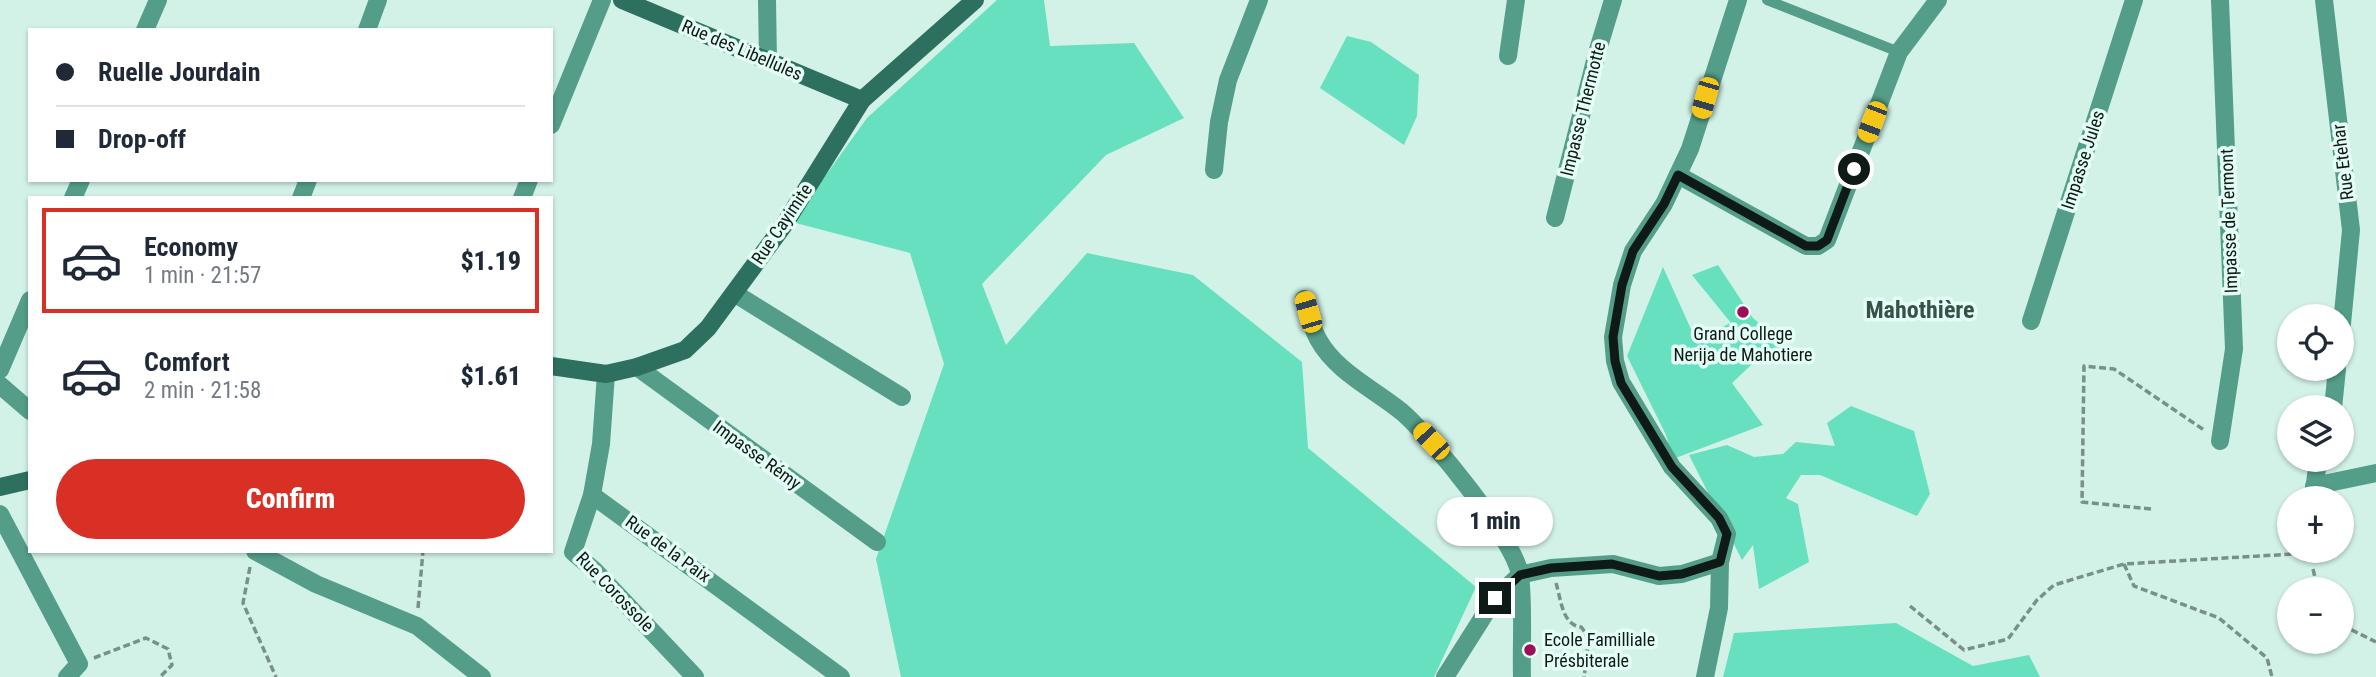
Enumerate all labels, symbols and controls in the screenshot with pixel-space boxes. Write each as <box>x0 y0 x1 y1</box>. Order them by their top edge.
street label: Rue des Libellules <box>679 15 805 84</box>
street label: Impasse Thermotte <box>1556 39 1609 178</box>
text: Ruelle Jourdain <box>98 57 260 87</box>
car <box>1690 75 1721 121</box>
car <box>1855 99 1890 145</box>
street label: Impasse Jules <box>2057 108 2108 212</box>
street label: Rue Etehar <box>2327 122 2358 201</box>
text: Drop-off <box>98 124 186 154</box>
street label: Impasse de Termont <box>2215 148 2242 294</box>
route start <box>1838 153 1870 185</box>
street label: Rue Cayimite <box>747 179 816 268</box>
icon: car <box>60 229 123 292</box>
text: Economy <box>144 232 238 262</box>
text: $1.19 <box>460 246 521 276</box>
text: 1 min · 21:57 <box>144 262 261 289</box>
car <box>1293 289 1324 335</box>
district label: Mahothière <box>1865 296 1975 324</box>
marker: Grand College Nerija de Mahotiere <box>1735 304 1751 320</box>
map controls <box>2277 304 2354 654</box>
button: locate <box>2277 304 2354 381</box>
place label: Grand College Nerija de Mahotiere <box>1673 323 1813 365</box>
icon: car <box>60 344 123 407</box>
text: Comfort <box>144 347 230 377</box>
text: $1.61 <box>460 361 521 391</box>
text: 2 min · 21:58 <box>144 377 261 404</box>
button: layers <box>2277 395 2354 472</box>
street label: Impasse Rémy <box>709 416 806 494</box>
car <box>1409 418 1454 464</box>
button: Confirm <box>56 459 525 539</box>
button: + <box>2277 486 2354 563</box>
callout: 1 min <box>1437 496 1553 546</box>
text: 1 min <box>1469 508 1521 535</box>
street label: Rue de la Paix <box>622 511 715 586</box>
street label: Rue Corossole <box>572 548 658 636</box>
button: − <box>2277 577 2354 654</box>
route end <box>1479 582 1511 614</box>
place label: Ecole Familliale Présbiterale <box>1544 629 1655 671</box>
marker: Ecole Familliale Présbiterale <box>1522 642 1538 658</box>

